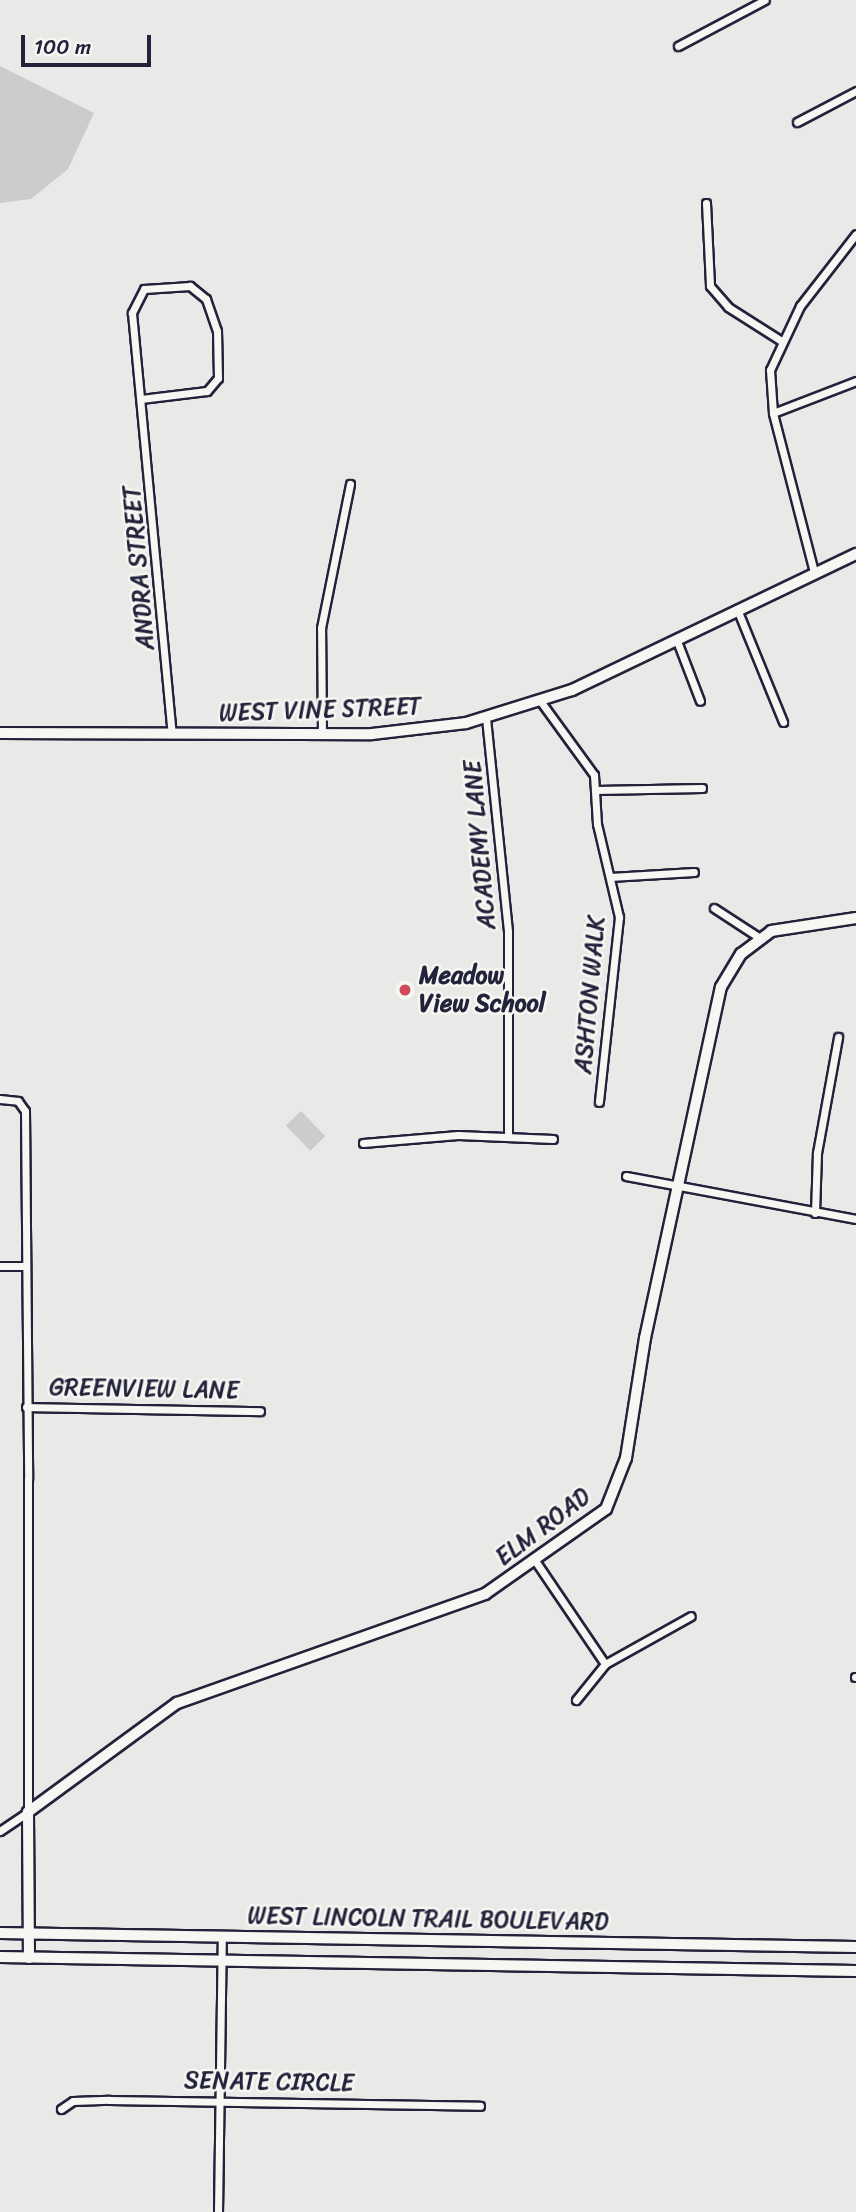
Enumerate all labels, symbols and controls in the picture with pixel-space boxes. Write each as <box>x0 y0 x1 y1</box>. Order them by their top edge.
scale bar <box>24 21 154 65</box>
text: 100 m <box>34 28 91 66</box>
street label: ANDRA STREET <box>117 485 161 651</box>
street label: WEST VINE STREET <box>216 692 424 728</box>
street label: ACADEMY LANE <box>458 759 502 931</box>
street label: ASHTON WALK <box>569 916 611 1074</box>
place label: Meadow View School <box>419 962 546 1018</box>
marker: Meadow View School <box>397 982 413 998</box>
street label: GREENVIEW LANE <box>49 1373 239 1405</box>
street label: ELM ROAD <box>490 1482 596 1572</box>
street label: WEST LINCOLN TRAIL BOULEVARD <box>245 1901 611 1937</box>
street label: SENATE CIRCLE <box>184 2066 354 2098</box>

